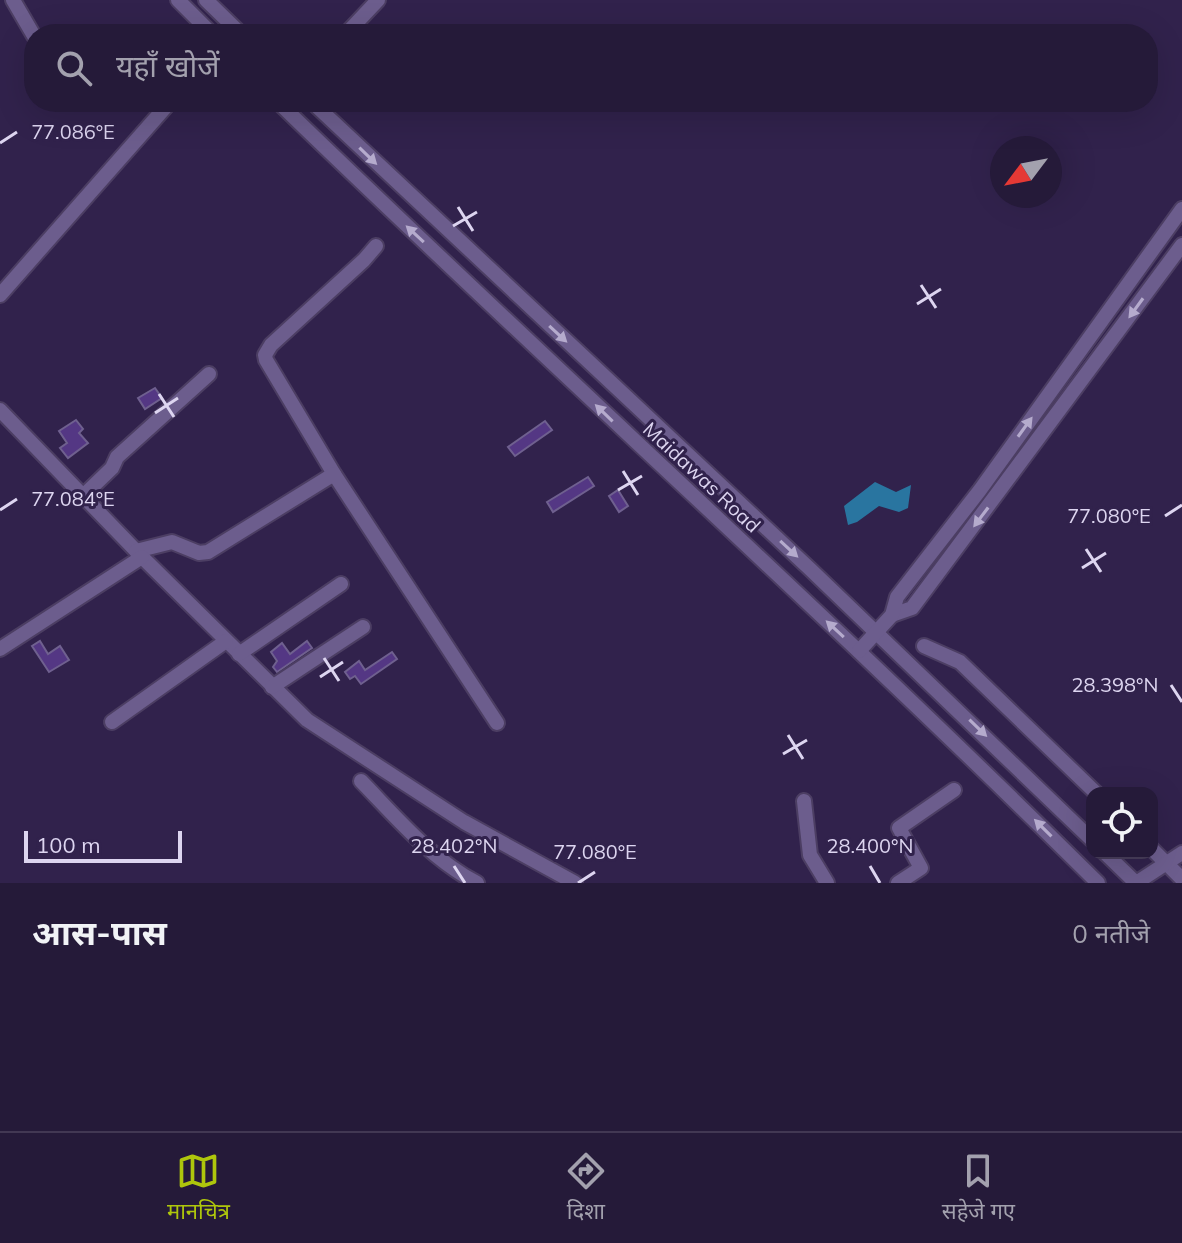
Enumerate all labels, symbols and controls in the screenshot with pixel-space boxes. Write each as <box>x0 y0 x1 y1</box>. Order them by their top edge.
search box <box>24 24 1158 112</box>
icon: search <box>52 46 96 90</box>
text: यहाँ खोजें <box>116 47 220 85</box>
text: 77.086°E <box>31 119 115 144</box>
north arrow <box>990 136 1062 208</box>
one-way arrow <box>358 146 377 165</box>
one-way arrow <box>406 226 425 244</box>
one-way arrow <box>1128 297 1144 319</box>
one-way arrow <box>548 325 567 343</box>
one-way arrow <box>595 404 614 422</box>
street label: Maidawas Road <box>638 416 766 538</box>
one-way arrow <box>1017 416 1033 437</box>
text: 77.084°E <box>31 486 115 511</box>
text: 77.080°E <box>1067 503 1151 528</box>
one-way arrow <box>974 507 990 527</box>
one-way arrow <box>779 540 798 558</box>
one-way arrow <box>826 620 845 638</box>
text: 28.398°N <box>1072 672 1158 697</box>
one-way arrow <box>968 718 987 737</box>
map controls <box>1086 787 1158 859</box>
button: locate <box>1086 787 1158 859</box>
one-way arrow <box>1034 819 1053 838</box>
scale bar <box>24 827 182 863</box>
text: 100 m <box>36 831 101 859</box>
text: 28.402°N <box>411 833 497 858</box>
text: 28.400°N <box>827 833 913 858</box>
text: 77.080°E <box>553 839 637 864</box>
text: आस-पास <box>32 911 167 954</box>
text: 0 नतीजे <box>1072 917 1150 950</box>
tab: मानचित्र <box>167 1149 230 1228</box>
tab: दिशा <box>564 1149 608 1228</box>
tab: सहेजे गए <box>942 1149 1015 1228</box>

